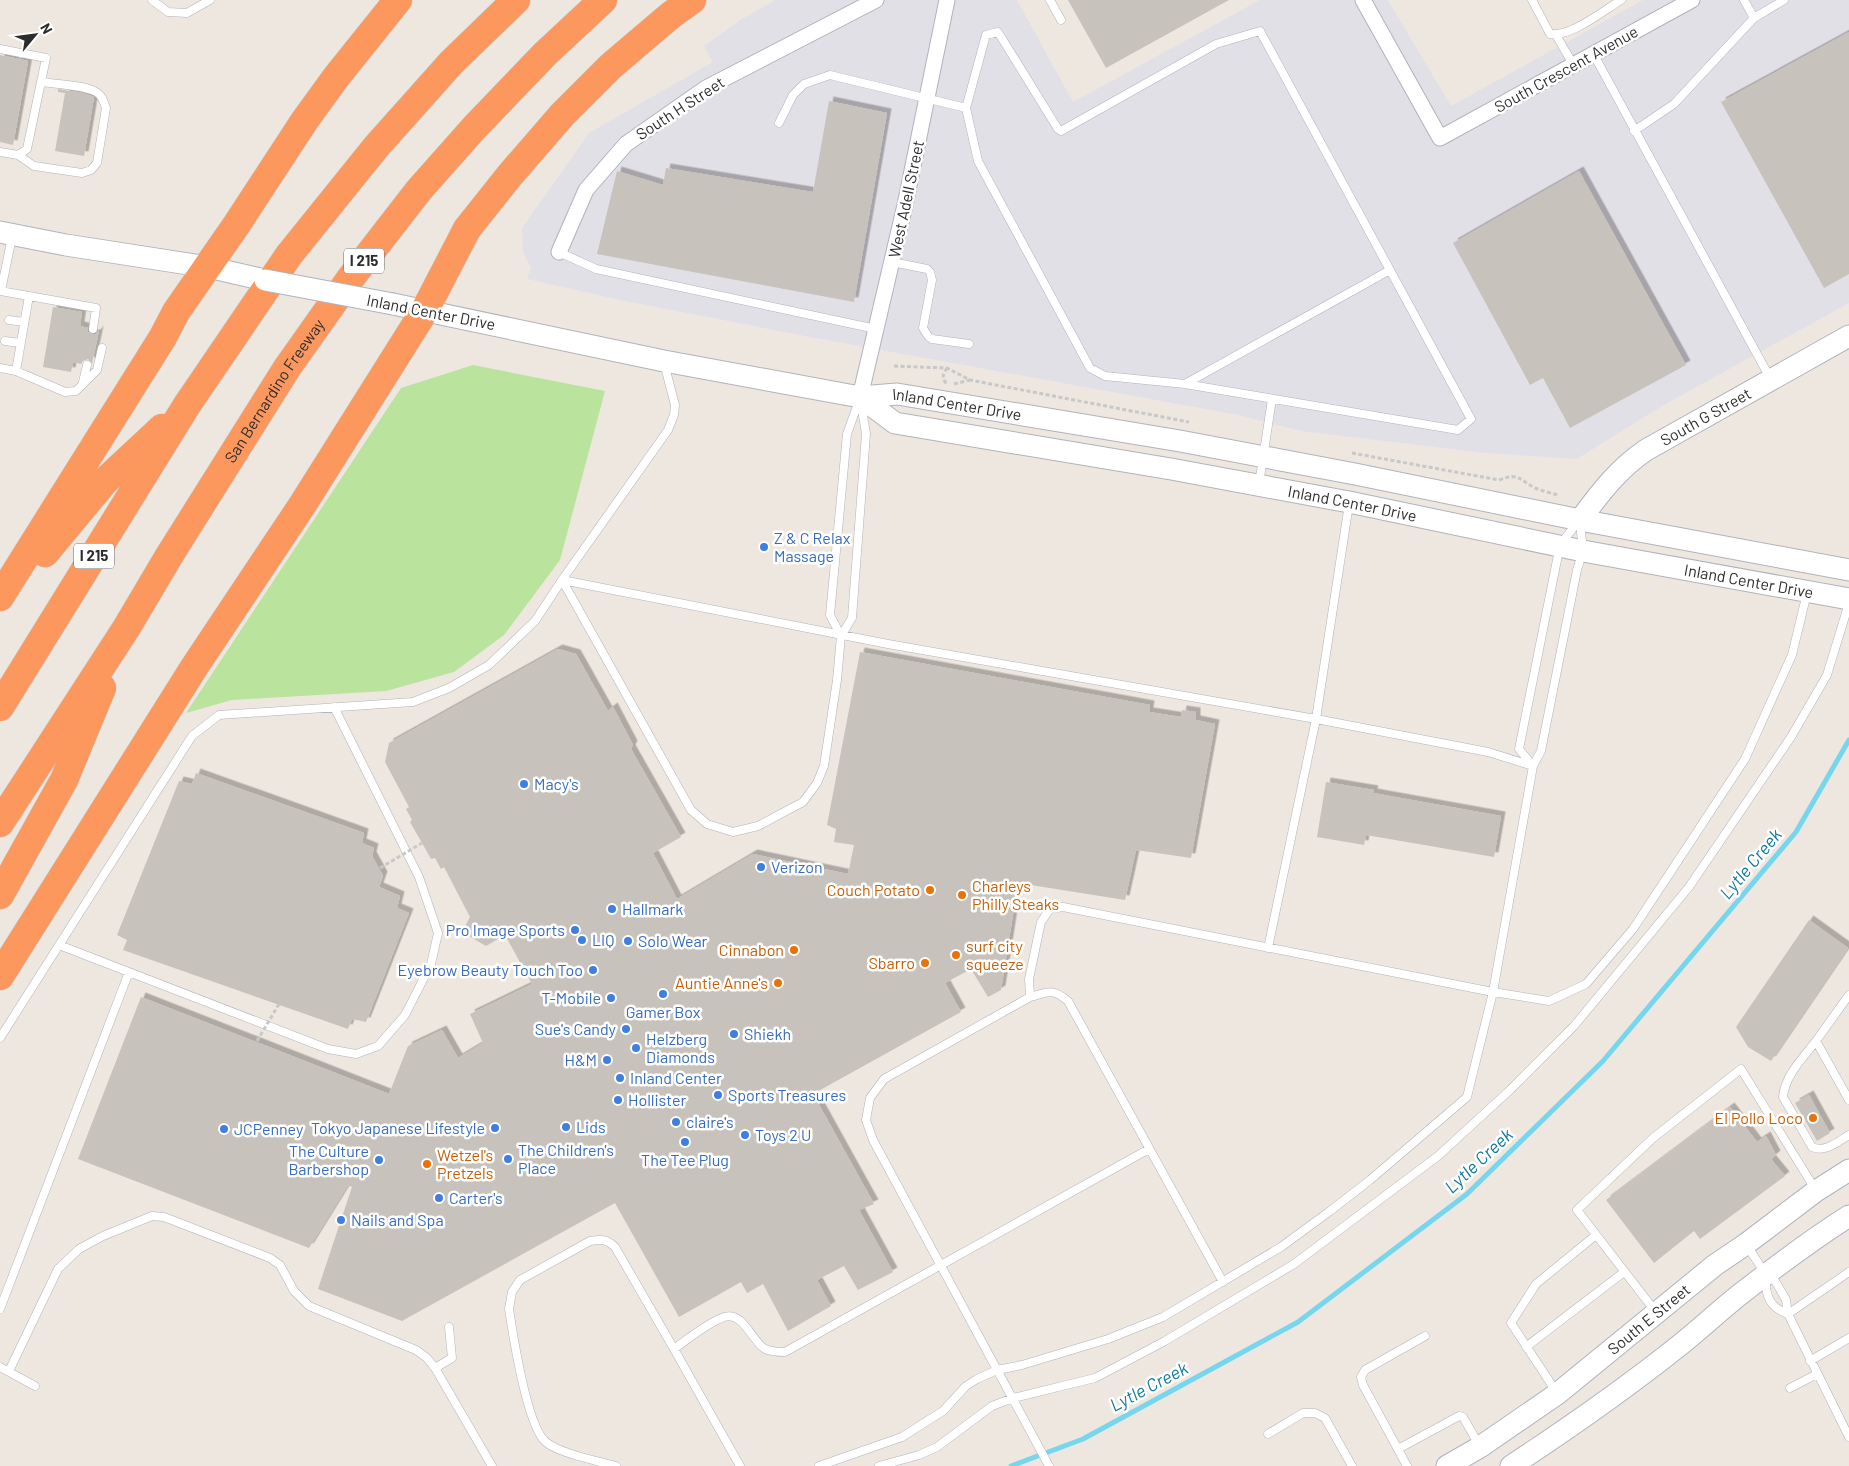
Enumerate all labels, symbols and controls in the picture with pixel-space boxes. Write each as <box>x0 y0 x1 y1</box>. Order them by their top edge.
north arrow <box>10 10 60 60</box>
text: N <box>37 20 56 37</box>
street label: South Crescent Avenue <box>1491 21 1641 116</box>
street label: South H Street <box>632 72 728 143</box>
street label: West Adell Street <box>884 139 927 259</box>
road number: I 215 <box>344 248 384 274</box>
street label: Inland Center Drive <box>365 290 497 333</box>
street label: San Bernardino Freeway <box>220 314 328 466</box>
street label: South G Street <box>1657 383 1754 449</box>
street label: Inland Center Drive <box>891 384 1023 424</box>
street label: Inland Center Drive <box>1287 481 1419 525</box>
place label: Z & C Relax Massage <box>774 528 851 565</box>
marker: Z & C Relax Massage <box>758 541 770 553</box>
road number: I 215 <box>74 544 114 568</box>
street label: Inland Center Drive <box>1683 559 1815 601</box>
place label: Macy's <box>534 774 579 793</box>
marker: Macy's <box>518 778 530 790</box>
water label: Lytle Creek <box>1714 823 1786 903</box>
place label: Verizon <box>771 857 823 876</box>
marker: Verizon <box>755 861 767 873</box>
place label: Charleys Philly Steaks <box>972 876 1059 913</box>
place label: Couch Potato <box>827 880 920 899</box>
marker: Couch Potato <box>924 884 936 896</box>
marker: Charleys Philly Steaks <box>956 889 968 901</box>
place label: Hallmark <box>622 899 683 918</box>
marker: Hallmark <box>606 903 618 915</box>
place label: Pro Image Sports <box>446 920 565 939</box>
marker: Pro Image Sports <box>569 924 581 936</box>
place label: LIQ <box>592 930 614 949</box>
place label: Solo Wear <box>638 931 708 950</box>
marker: LIQ <box>576 934 588 946</box>
marker: Solo Wear <box>622 935 634 947</box>
place label: surf city squeeze <box>966 936 1024 973</box>
place label: Cinnabon <box>719 940 784 959</box>
marker: Cinnabon <box>788 944 800 956</box>
marker: surf city squeeze <box>950 949 962 961</box>
place label: Sbarro <box>868 953 915 972</box>
marker: Sbarro <box>919 957 931 969</box>
place label: Eyebrow Beauty Touch Too <box>398 960 583 979</box>
marker: Eyebrow Beauty Touch Too <box>587 964 599 976</box>
place label: Auntie Anne's <box>675 973 768 992</box>
marker: Auntie Anne's <box>772 977 784 989</box>
place label: T-Mobile <box>542 988 601 1007</box>
marker: Gamer Box <box>657 988 669 1000</box>
marker: T-Mobile <box>605 992 617 1004</box>
place label: Gamer Box <box>626 1002 701 1021</box>
place label: Sue's Candy <box>535 1019 617 1038</box>
marker: Sue's Candy <box>620 1023 632 1035</box>
place label: Shiekh <box>744 1024 791 1043</box>
marker: Shiekh <box>728 1028 740 1040</box>
place label: Helzberg Diamonds <box>646 1029 715 1066</box>
marker: Helzberg Diamonds <box>630 1042 642 1054</box>
place label: H&M <box>565 1050 597 1069</box>
marker: H&M <box>601 1054 613 1066</box>
place label: Inland Center <box>630 1068 722 1087</box>
marker: Inland Center <box>614 1072 626 1084</box>
place label: Sports Treasures <box>728 1085 846 1104</box>
marker: Sports Treasures <box>712 1089 724 1101</box>
place label: Hollister <box>628 1090 686 1109</box>
marker: Hollister <box>612 1094 624 1106</box>
place label: El Pollo Loco <box>1714 1108 1803 1127</box>
place label: claire's <box>686 1112 734 1131</box>
marker: El Pollo Loco <box>1807 1112 1819 1124</box>
marker: claire's <box>670 1116 682 1128</box>
place label: Lids <box>576 1117 606 1136</box>
place label: Tokyo Japanese Lifestyle <box>311 1118 485 1137</box>
place label: JCPenney <box>234 1119 304 1138</box>
marker: Lids <box>560 1121 572 1133</box>
marker: Tokyo Japanese Lifestyle <box>489 1122 501 1134</box>
marker: JCPenney <box>218 1123 230 1135</box>
water label: Lytle Creek <box>1440 1123 1517 1197</box>
place label: Toys 2 U <box>755 1125 811 1144</box>
marker: Toys 2 U <box>739 1129 751 1141</box>
marker: The Tee Plug <box>679 1136 691 1148</box>
place label: The Children's Place <box>518 1140 614 1177</box>
place label: The Culture Barbershop <box>288 1141 369 1178</box>
place label: Wetzel's Pretzels <box>437 1145 493 1182</box>
place label: The Tee Plug <box>641 1150 729 1169</box>
marker: The Children's Place <box>502 1153 514 1165</box>
marker: The Culture Barbershop <box>373 1154 385 1166</box>
marker: Wetzel's Pretzels <box>421 1158 433 1170</box>
place label: Carter's <box>449 1188 503 1207</box>
marker: Carter's <box>433 1192 445 1204</box>
place label: Nails and Spa <box>351 1210 444 1229</box>
marker: Nails and Spa <box>335 1214 347 1226</box>
street label: South E Street <box>1603 1279 1694 1358</box>
water label: Lytle Creek <box>1106 1356 1192 1416</box>

